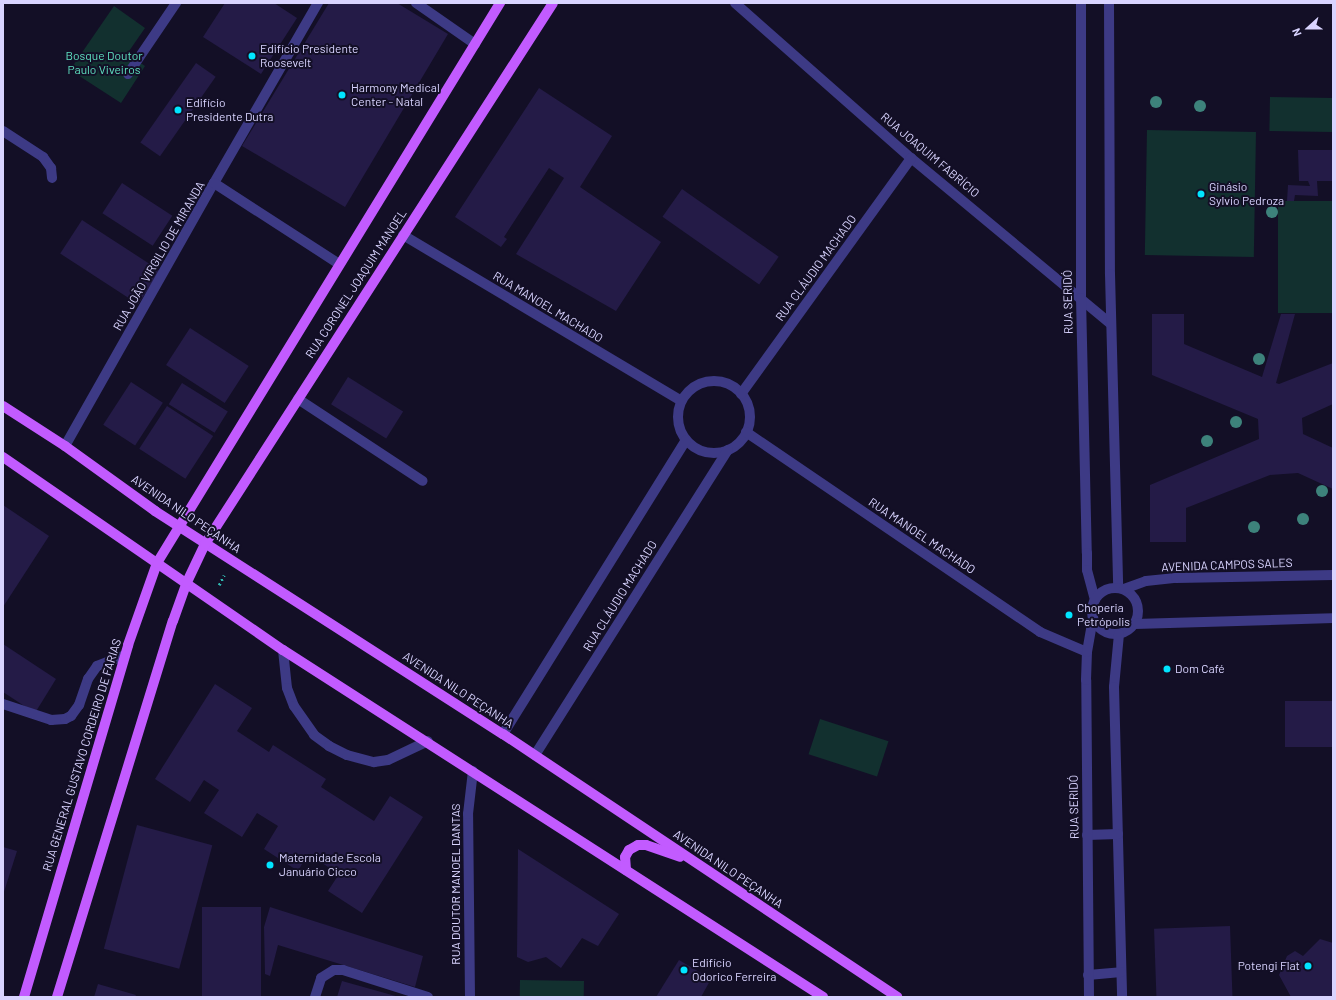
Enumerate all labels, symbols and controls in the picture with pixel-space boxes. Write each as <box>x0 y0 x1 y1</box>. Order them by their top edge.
north arrow <box>1288 8 1328 48</box>
text: N <box>1289 27 1304 38</box>
place label: Edifício Presidente Roosevelt <box>260 42 358 70</box>
park label: Bosque Doutor Paulo Viveiros <box>65 49 143 77</box>
marker: Edifício Presidente Roosevelt <box>247 51 257 61</box>
place label: Harmony Medical Center - Natal <box>351 81 440 109</box>
marker: Harmony Medical Center - Natal <box>336 89 348 101</box>
place label: Edifício Presidente Dutra <box>186 96 273 124</box>
marker: Edifício Presidente Dutra <box>173 105 183 115</box>
street label: RUA JOAQUIM FABRÍCIO <box>878 110 982 200</box>
street label: RUA JOÃO VIRGILIO DE MIRANDA <box>110 179 208 333</box>
place label: Ginásio Sylvio Pedroza <box>1209 180 1284 208</box>
marker: Ginásio Sylvio Pedroza <box>1196 189 1206 199</box>
street label: RUA CORONEL JOAQUIM MANOEL <box>302 207 410 361</box>
street label: RUA CLÁUDIO MACHADO <box>773 212 859 324</box>
street label: RUA MANOEL MACHADO <box>490 268 606 346</box>
street label: RUA SERIDÓ <box>1060 270 1076 334</box>
street label: AVENIDA NILO PEÇANHA <box>128 472 244 556</box>
street label: RUA MANOEL MACHADO <box>866 495 978 577</box>
street label: RUA CLÁUDIO MACHADO <box>580 538 660 654</box>
street label: AVENIDA CAMPOS SALES <box>1161 556 1293 574</box>
place label: Choperia Petrópolis <box>1077 601 1130 629</box>
marker: Choperia Petrópolis <box>1064 610 1074 620</box>
street label: RUA GENERAL GUSTAVO CORDEIRO DE FARIAS <box>40 637 124 873</box>
street label: AVENIDA NILO PEÇANHA <box>400 649 516 731</box>
place label: Dom Café <box>1175 662 1225 676</box>
marker: Dom Café <box>1162 664 1172 674</box>
street label: RUA SERIDÓ <box>1066 775 1082 839</box>
street label: RUA DOUTOR MANOEL DANTAS <box>449 803 463 965</box>
street label: AVENIDA NILO PEÇANHA <box>670 827 786 911</box>
place label: Maternidade Escola Januário Cicco <box>279 851 381 879</box>
marker: Maternidade Escola Januário Cicco <box>264 859 276 871</box>
place label: Edifício Odorico Ferreira <box>692 956 776 984</box>
place label: Potengi Flat <box>1238 959 1300 973</box>
marker: Potengi Flat <box>1303 961 1313 971</box>
marker: Edifício Odorico Ferreira <box>679 965 689 975</box>

